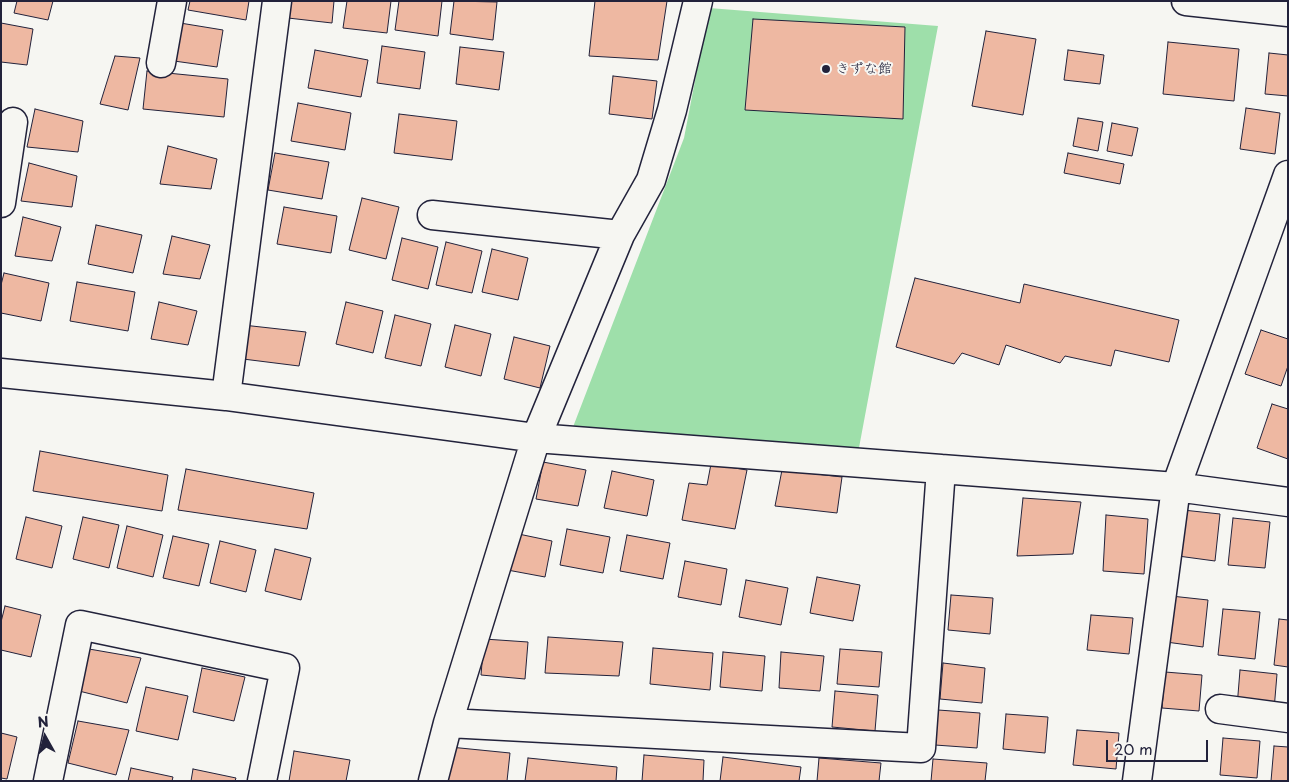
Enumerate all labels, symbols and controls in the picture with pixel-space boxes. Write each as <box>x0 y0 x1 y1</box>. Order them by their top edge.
place label: きずな館 <box>836 61 892 77</box>
marker: きずな館 <box>820 63 832 75</box>
text: N <box>36 711 50 733</box>
north arrow <box>20 712 70 762</box>
scale bar <box>1109 730 1212 762</box>
text: 20 m <box>1114 737 1153 760</box>

